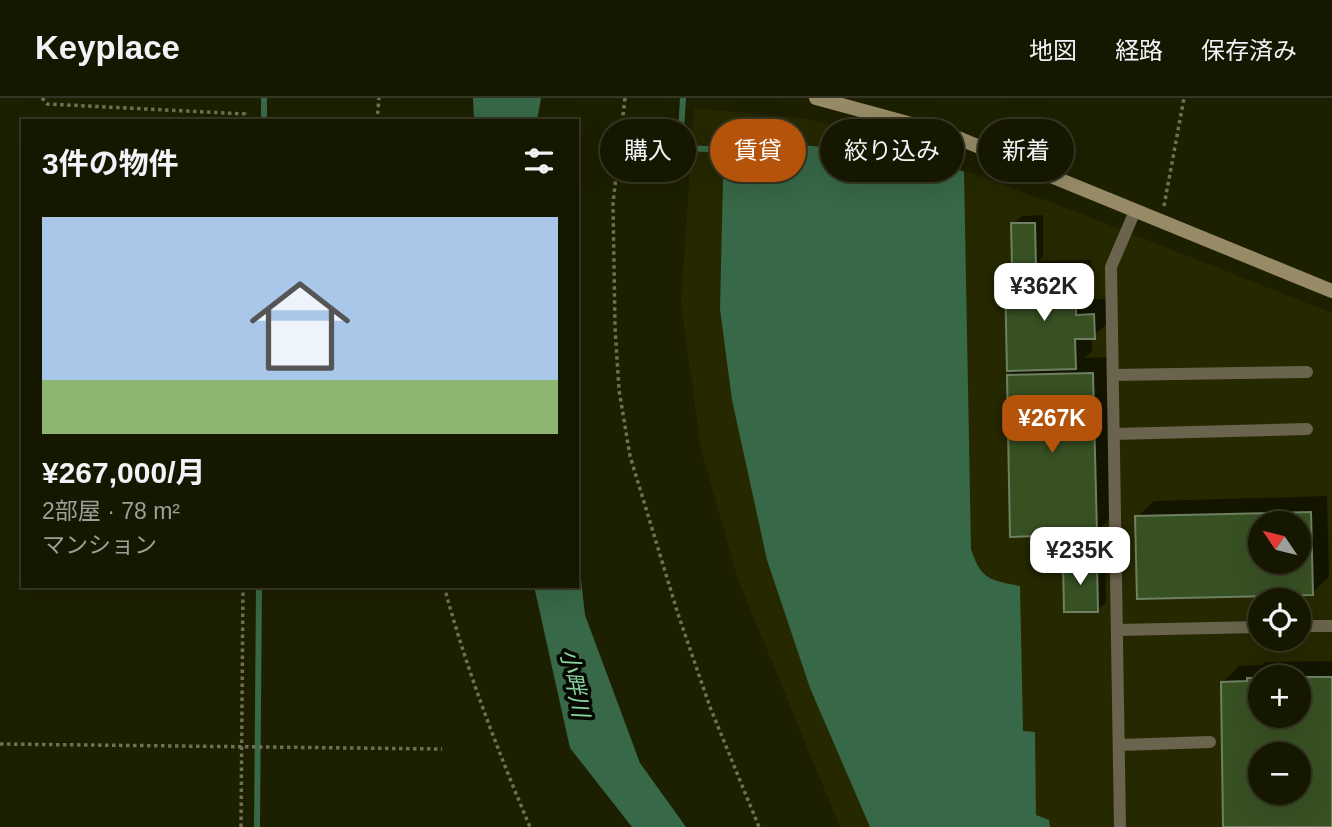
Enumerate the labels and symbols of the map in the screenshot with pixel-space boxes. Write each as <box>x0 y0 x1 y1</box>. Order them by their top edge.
pin: ¥362K <box>995 264 1093 323</box>
pin: ¥267K <box>1003 396 1101 455</box>
north arrow <box>1248 511 1311 574</box>
pin: ¥235K <box>1031 528 1129 587</box>
water label: 小畔川 <box>556 647 595 722</box>

